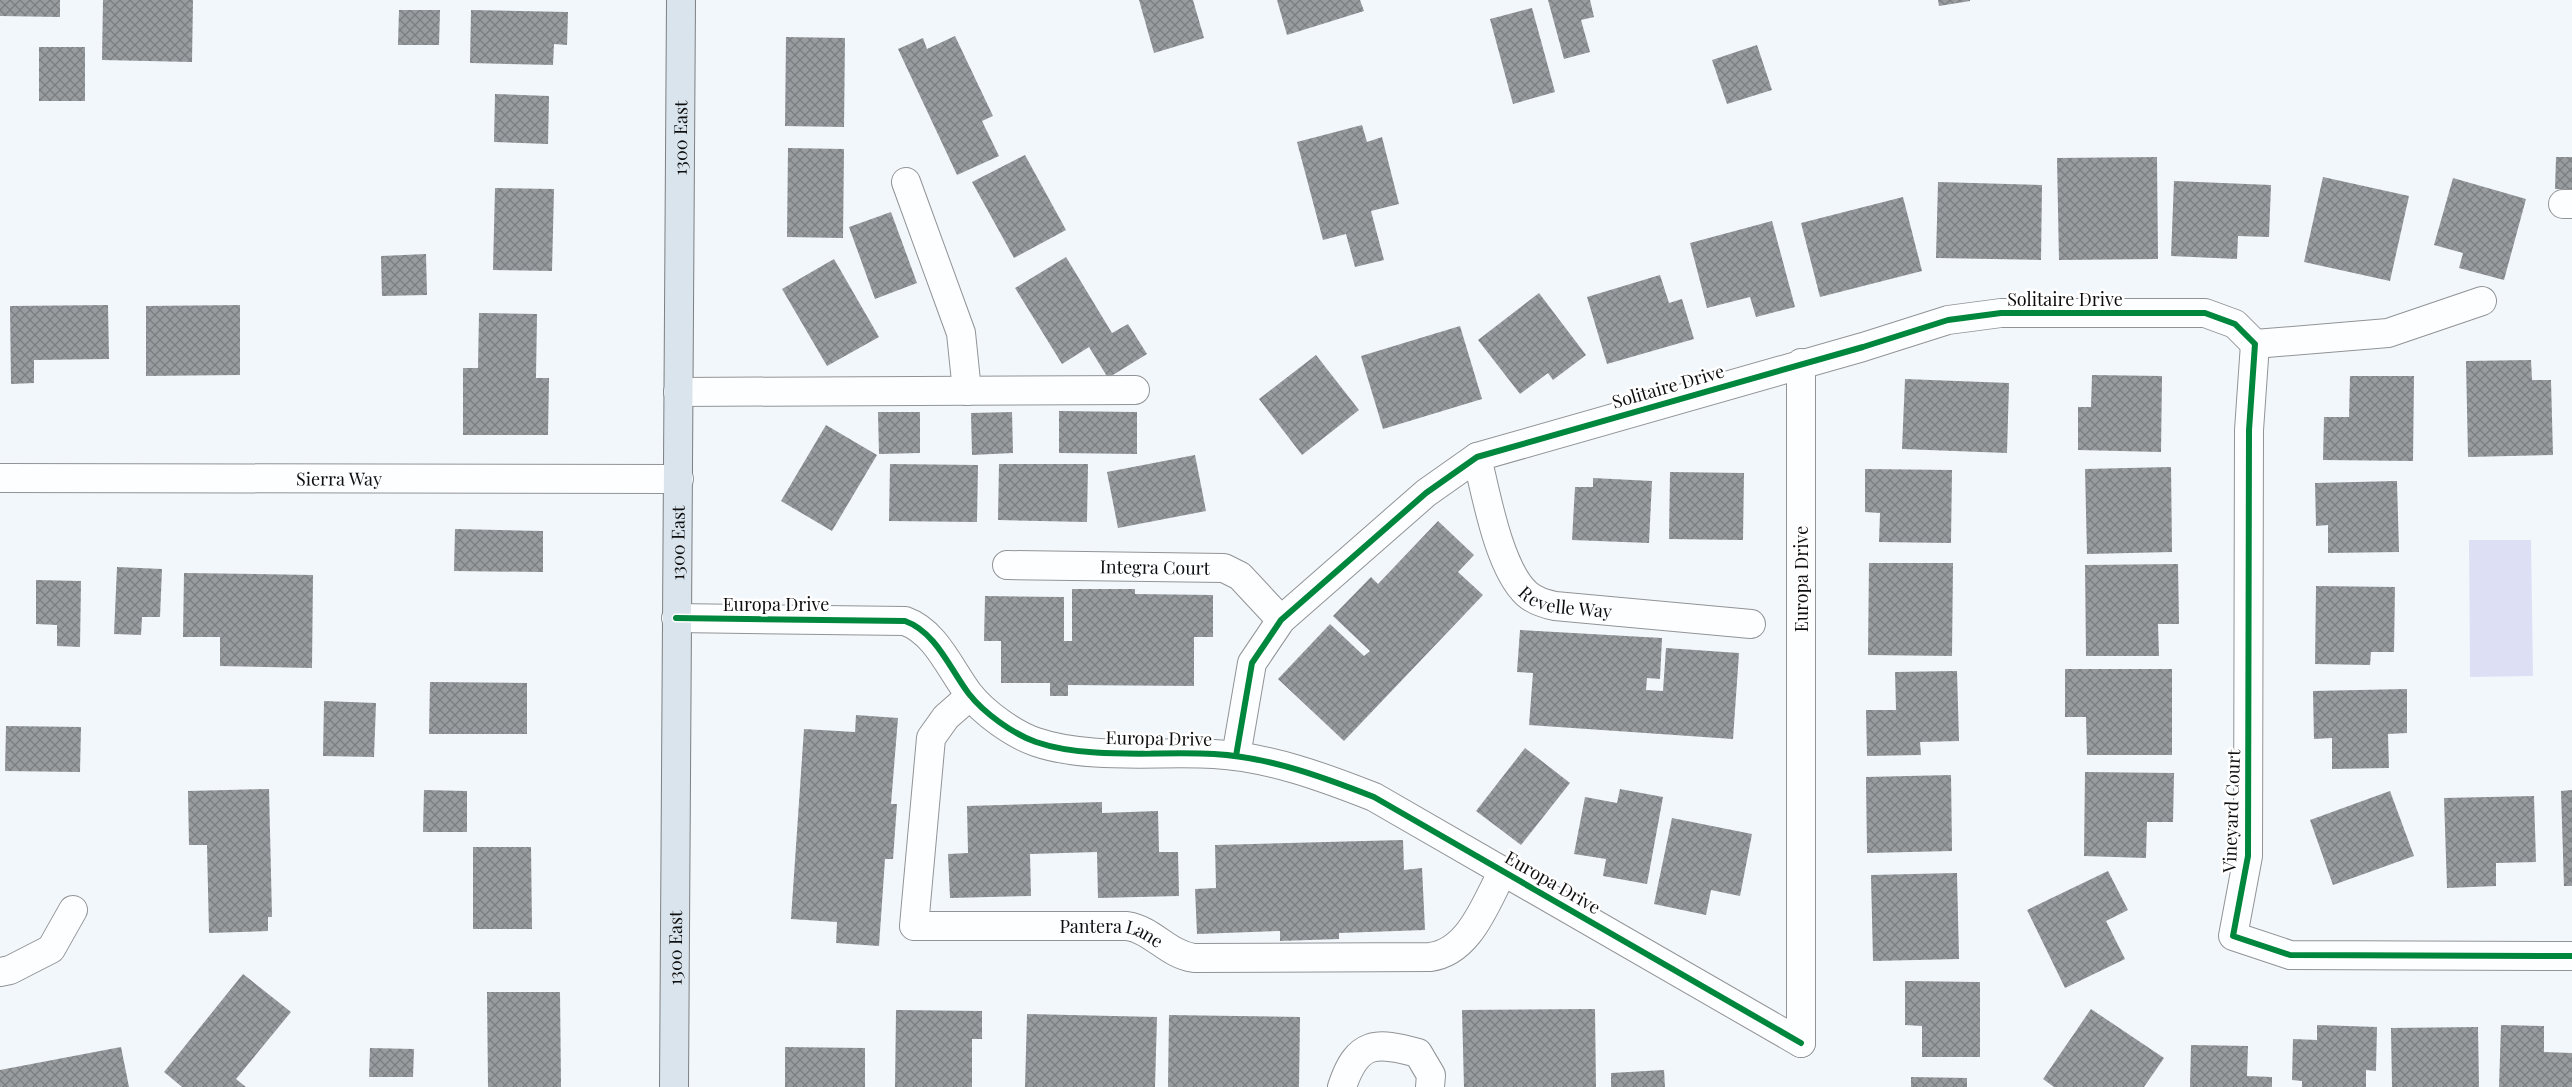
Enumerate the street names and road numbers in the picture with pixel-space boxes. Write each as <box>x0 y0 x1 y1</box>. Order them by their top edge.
street label: 1300 East <box>668 100 692 176</box>
street label: Solitaire Drive <box>2007 287 2123 311</box>
street label: Solitaire Drive <box>1609 359 1727 413</box>
street label: Sierra Way <box>296 466 382 491</box>
street label: 1300 East <box>665 505 690 581</box>
street label: Europa Drive <box>1789 526 1813 632</box>
street label: Integra Court <box>1100 554 1211 580</box>
street label: Revelle Way <box>1514 580 1613 623</box>
street label: Europa Drive <box>723 592 829 616</box>
street label: Europa Drive <box>1105 725 1213 751</box>
street label: Vineyard Court <box>2217 748 2245 874</box>
street label: Europa Drive <box>1501 845 1605 919</box>
street label: 1300 East <box>663 910 687 986</box>
street label: Pantera Lane <box>1059 914 1168 953</box>

